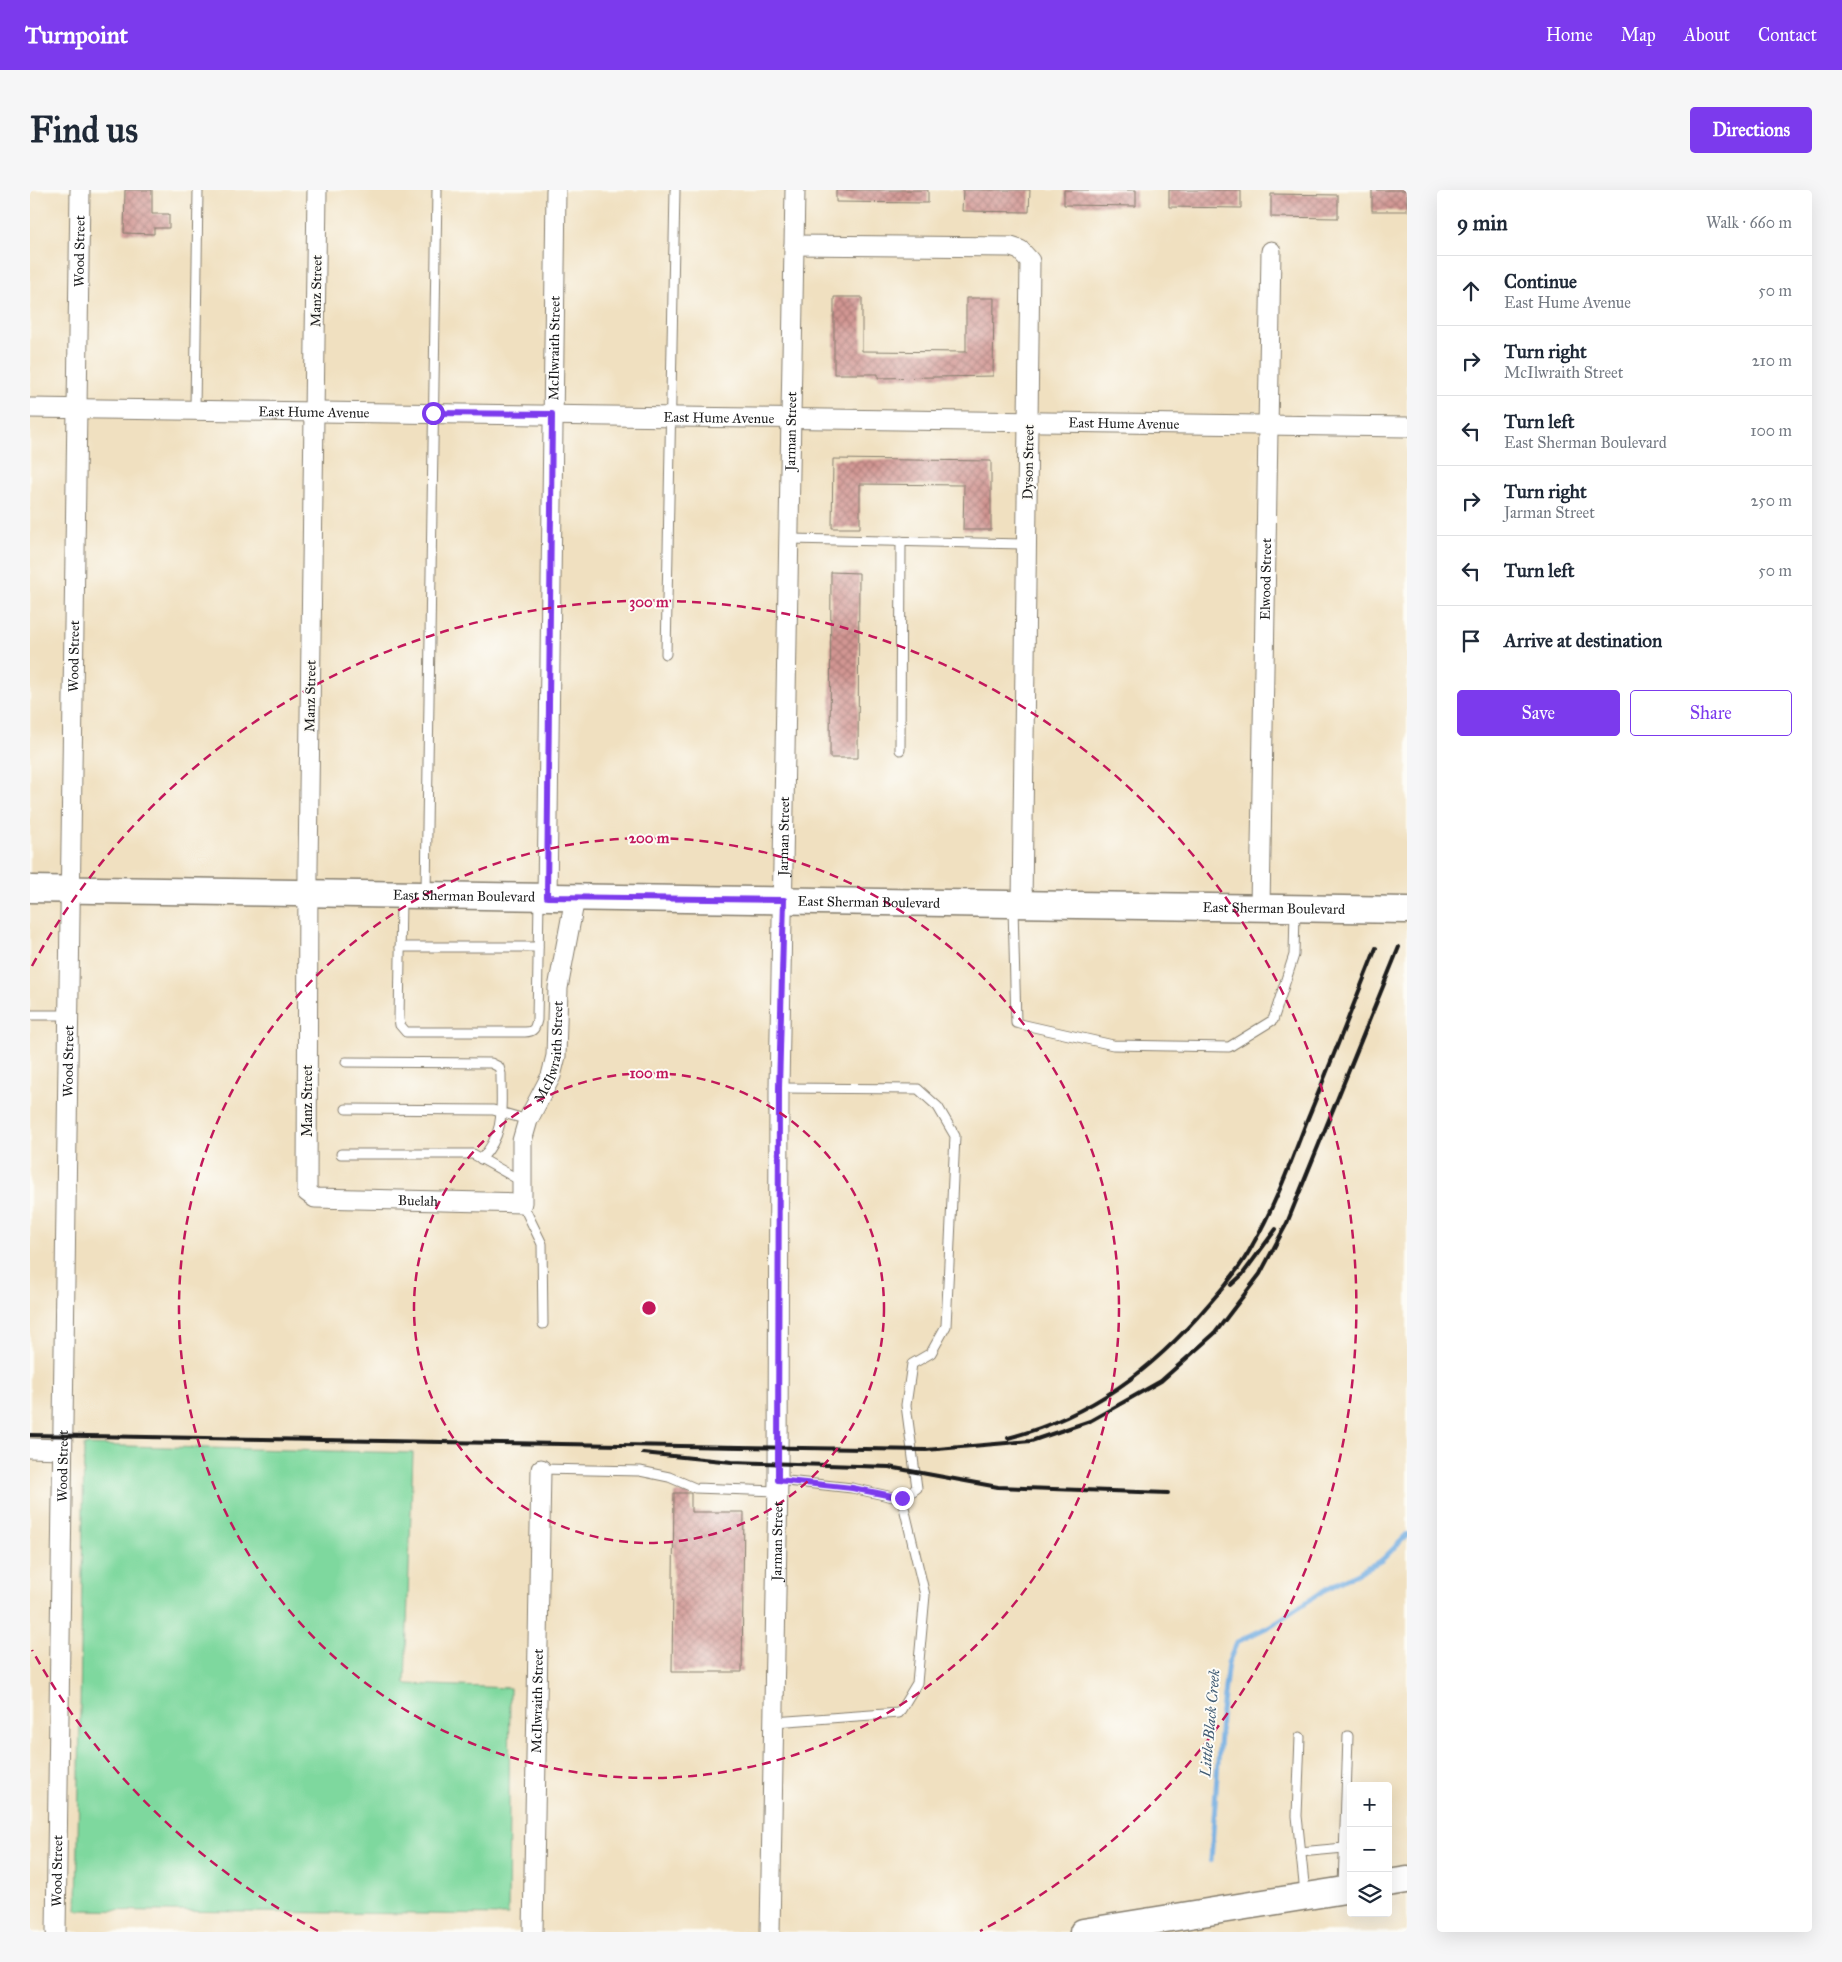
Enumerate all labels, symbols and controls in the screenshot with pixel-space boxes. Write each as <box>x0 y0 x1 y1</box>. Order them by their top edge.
text: Turnpoint <box>25 20 128 50</box>
text: Home <box>1546 24 1593 46</box>
text: Map <box>1621 24 1656 46</box>
text: About <box>1684 24 1730 46</box>
text: Contact <box>1758 24 1817 46</box>
button: Directions <box>1690 107 1812 153</box>
text: Find us <box>30 109 138 152</box>
text: 9 min <box>1457 210 1508 236</box>
text: Walk · 660 m <box>1706 213 1792 232</box>
street label: Wood Street <box>71 215 89 287</box>
street label: Manz Street <box>307 255 326 327</box>
text: Continue <box>1504 270 1577 293</box>
icon: ahead <box>1457 277 1485 305</box>
text: 50 m <box>1758 281 1792 300</box>
text: East Hume Avenue <box>1504 293 1631 312</box>
street label: McIlwraith Street <box>545 296 564 400</box>
text: Turn right <box>1504 340 1587 363</box>
icon: right <box>1457 347 1485 375</box>
text: 210 m <box>1752 351 1792 370</box>
text: McIlwraith Street <box>1504 363 1623 382</box>
street label: Jarman Street <box>782 391 800 473</box>
route start <box>422 402 445 425</box>
street label: East Hume Avenue <box>258 403 370 422</box>
street label: East Hume Avenue <box>663 409 775 427</box>
text: Turn left <box>1504 410 1574 433</box>
street label: East Hume Avenue <box>1068 414 1180 433</box>
icon: left <box>1457 417 1485 445</box>
text: 100 m <box>1750 421 1792 440</box>
street label: Dyson Street <box>1019 424 1038 500</box>
text: East Sherman Boulevard <box>1504 433 1667 452</box>
text: Turn right <box>1504 480 1587 503</box>
icon: right <box>1457 487 1485 515</box>
text: 250 m <box>1751 491 1792 510</box>
text: Jarman Street <box>1504 503 1595 522</box>
street label: Elwood Street <box>1257 538 1275 620</box>
icon: left <box>1457 557 1485 585</box>
text: Turn left <box>1504 559 1574 582</box>
text: 50 m <box>1758 561 1792 580</box>
text: 300 m <box>629 593 669 612</box>
street label: Wood Street <box>65 620 83 692</box>
icon: arrive <box>1457 627 1485 655</box>
text: Arrive at destination <box>1504 629 1662 652</box>
street label: Manz Street <box>301 660 320 732</box>
button: Save <box>1457 690 1620 736</box>
button: Share <box>1630 690 1792 736</box>
street label: Jarman Street <box>775 796 793 878</box>
text: 200 m <box>629 829 670 847</box>
street label: East Sherman Boulevard <box>393 887 535 906</box>
street label: East Sherman Boulevard <box>798 893 940 912</box>
street label: East Sherman Boulevard <box>1202 899 1345 918</box>
street label: McIlwraith Street <box>531 1001 567 1106</box>
street label: Wood Street <box>60 1025 77 1097</box>
text: 100 m <box>629 1064 669 1082</box>
street label: Manz Street <box>299 1065 316 1137</box>
street label: Buelah <box>398 1192 438 1210</box>
centre of rings <box>640 1299 658 1317</box>
street label: Wood Street <box>54 1430 72 1502</box>
route end <box>891 1487 914 1510</box>
street label: Jarman Street <box>768 1501 787 1583</box>
street label: McIlwraith Street <box>528 1649 547 1753</box>
water label: Little Black Creek <box>1196 1668 1224 1779</box>
map controls <box>1347 1782 1392 1917</box>
button: + <box>1347 1782 1392 1827</box>
button: − <box>1347 1827 1392 1872</box>
street label: Wood Street <box>48 1835 66 1907</box>
button: layers <box>1347 1872 1392 1917</box>

